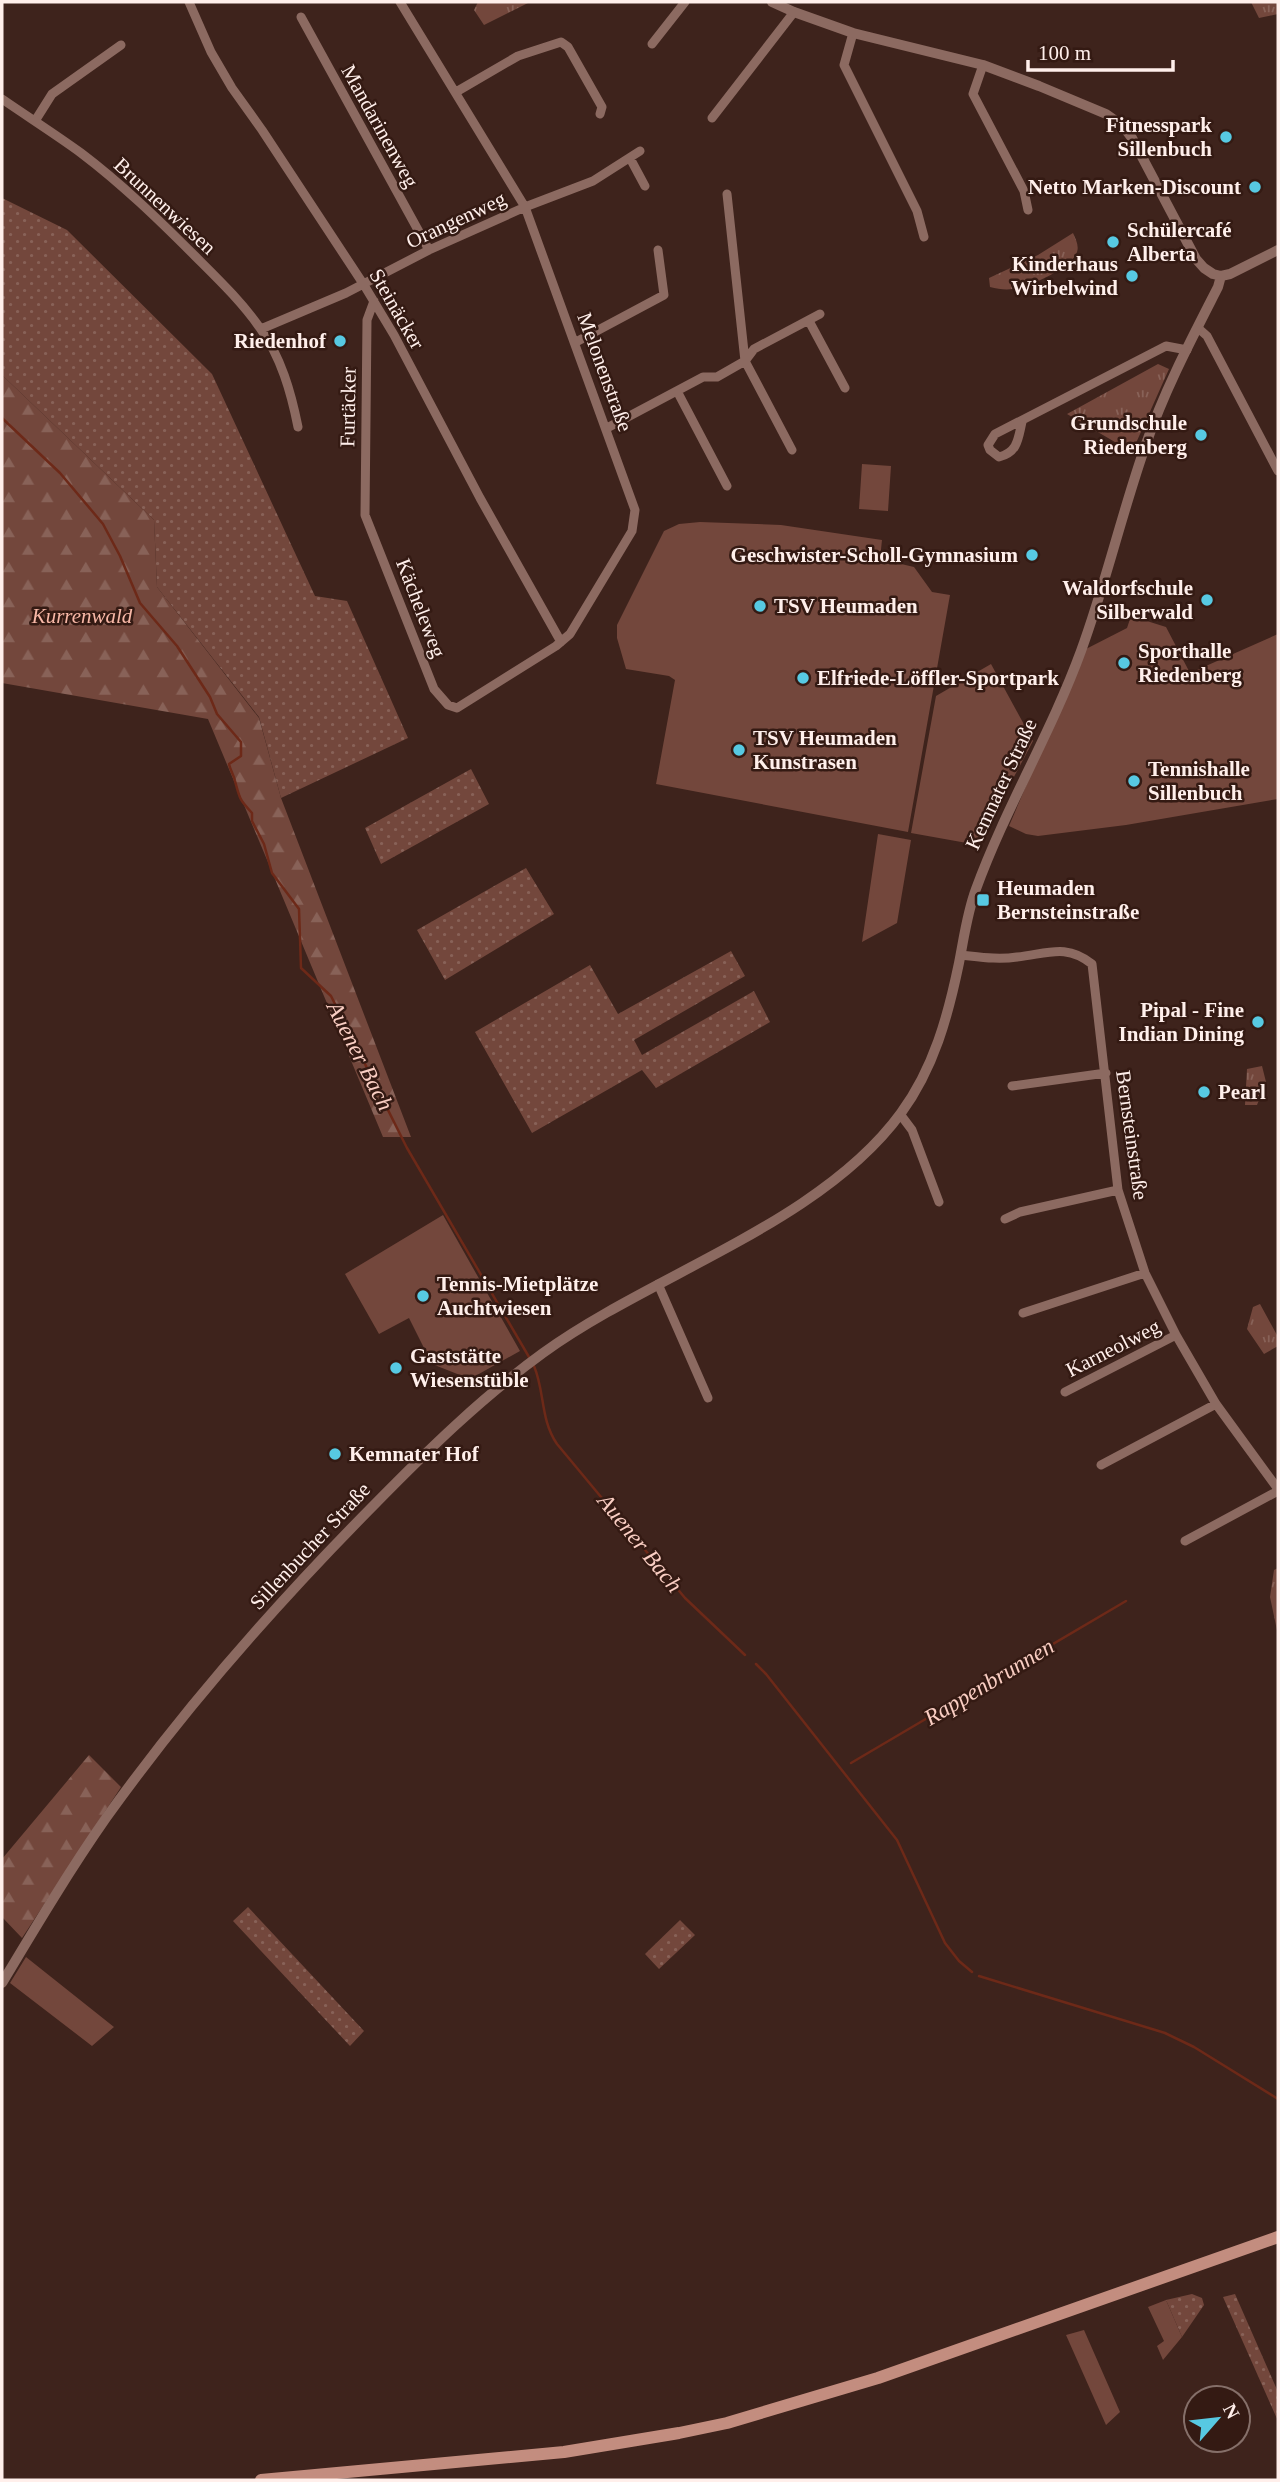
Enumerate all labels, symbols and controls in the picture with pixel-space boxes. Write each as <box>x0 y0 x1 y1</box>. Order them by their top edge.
scale bar <box>1028 28 1173 72</box>
text: 100 m <box>1038 41 1091 65</box>
street label: Mandarinenweg <box>336 61 424 192</box>
place label: Fitnesspark Sillenbuch <box>1106 113 1212 161</box>
marker: Fitnesspark Sillenbuch <box>1218 129 1234 145</box>
street label: Brunnenwiesen <box>109 153 221 260</box>
place label: Netto Marken-Discount <box>1028 175 1241 199</box>
marker: Netto Marken-Discount <box>1247 179 1263 195</box>
street label: Orangenweg <box>402 186 510 254</box>
place label: Schülercafé Alberta <box>1127 218 1232 266</box>
marker: Schülercafé Alberta <box>1105 234 1121 250</box>
place label: Kinderhaus Wirbelwind <box>1011 252 1118 300</box>
street label: Steinäcker <box>364 265 430 353</box>
marker: Kinderhaus Wirbelwind <box>1124 268 1140 284</box>
street label: Melonenstraße <box>572 309 638 435</box>
place label: Riedenhof <box>234 329 327 353</box>
marker: Riedenhof <box>332 333 348 349</box>
street label: Furtäcker <box>335 367 361 447</box>
place label: Grundschule Riedenberg <box>1070 411 1187 459</box>
marker: Grundschule Riedenberg <box>1193 427 1209 443</box>
place label: Geschwister-Scholl-Gymnasium <box>731 543 1018 567</box>
marker: Geschwister-Scholl-Gymnasium <box>1024 547 1040 563</box>
street label: Kächeleweg <box>391 555 451 661</box>
place label: Waldorfschule Silberwald <box>1062 576 1193 624</box>
marker: Waldorfschule Silberwald <box>1199 592 1215 608</box>
place label: TSV Heumaden <box>774 594 918 618</box>
marker: TSV Heumaden <box>752 598 768 614</box>
park label: Kurrenwald <box>31 604 133 628</box>
place label: Sporthalle Riedenberg <box>1138 639 1242 687</box>
marker: Sporthalle Riedenberg <box>1116 655 1132 671</box>
place label: Elfriede-Löffler-Sportpark <box>817 666 1059 690</box>
marker: Elfriede-Löffler-Sportpark <box>795 670 811 686</box>
street label: Kemnater Straße <box>960 715 1042 853</box>
place label: TSV Heumaden Kunstrasen <box>753 726 897 774</box>
marker: TSV Heumaden Kunstrasen <box>731 742 747 758</box>
place label: Tennishalle Sillenbuch <box>1148 757 1250 805</box>
marker: Tennishalle Sillenbuch <box>1126 773 1142 789</box>
place label: Heumaden Bernsteinstraße <box>997 876 1139 924</box>
marker: Heumaden Bernsteinstraße <box>975 892 991 908</box>
water label: Auener Bach <box>321 995 398 1115</box>
place label: Pipal - Fine Indian Dining <box>1119 998 1244 1046</box>
marker: Pipal - Fine Indian Dining <box>1250 1014 1266 1030</box>
street label: Bernsteinstraße <box>1111 1069 1153 1201</box>
place label: Pearl <box>1218 1080 1266 1104</box>
marker: Pearl <box>1196 1084 1212 1100</box>
place label: Tennis-Mietplätze Auchtwiesen <box>437 1272 598 1320</box>
marker: Tennis-Mietplätze Auchtwiesen <box>415 1288 431 1304</box>
street label: Karneolweg <box>1062 1314 1165 1382</box>
place label: Gaststätte Wiesenstüble <box>410 1344 529 1392</box>
marker: Gaststätte Wiesenstüble <box>388 1360 404 1376</box>
place label: Kemnater Hof <box>349 1442 480 1466</box>
marker: Kemnater Hof <box>327 1446 343 1462</box>
street label: Sillenbucher Straße <box>245 1477 375 1615</box>
water label: Auener Bach <box>591 1487 687 1597</box>
water label: Rappenbrunnen <box>919 1633 1058 1731</box>
north arrow <box>1182 2384 1252 2454</box>
text: N <box>1219 2400 1244 2422</box>

